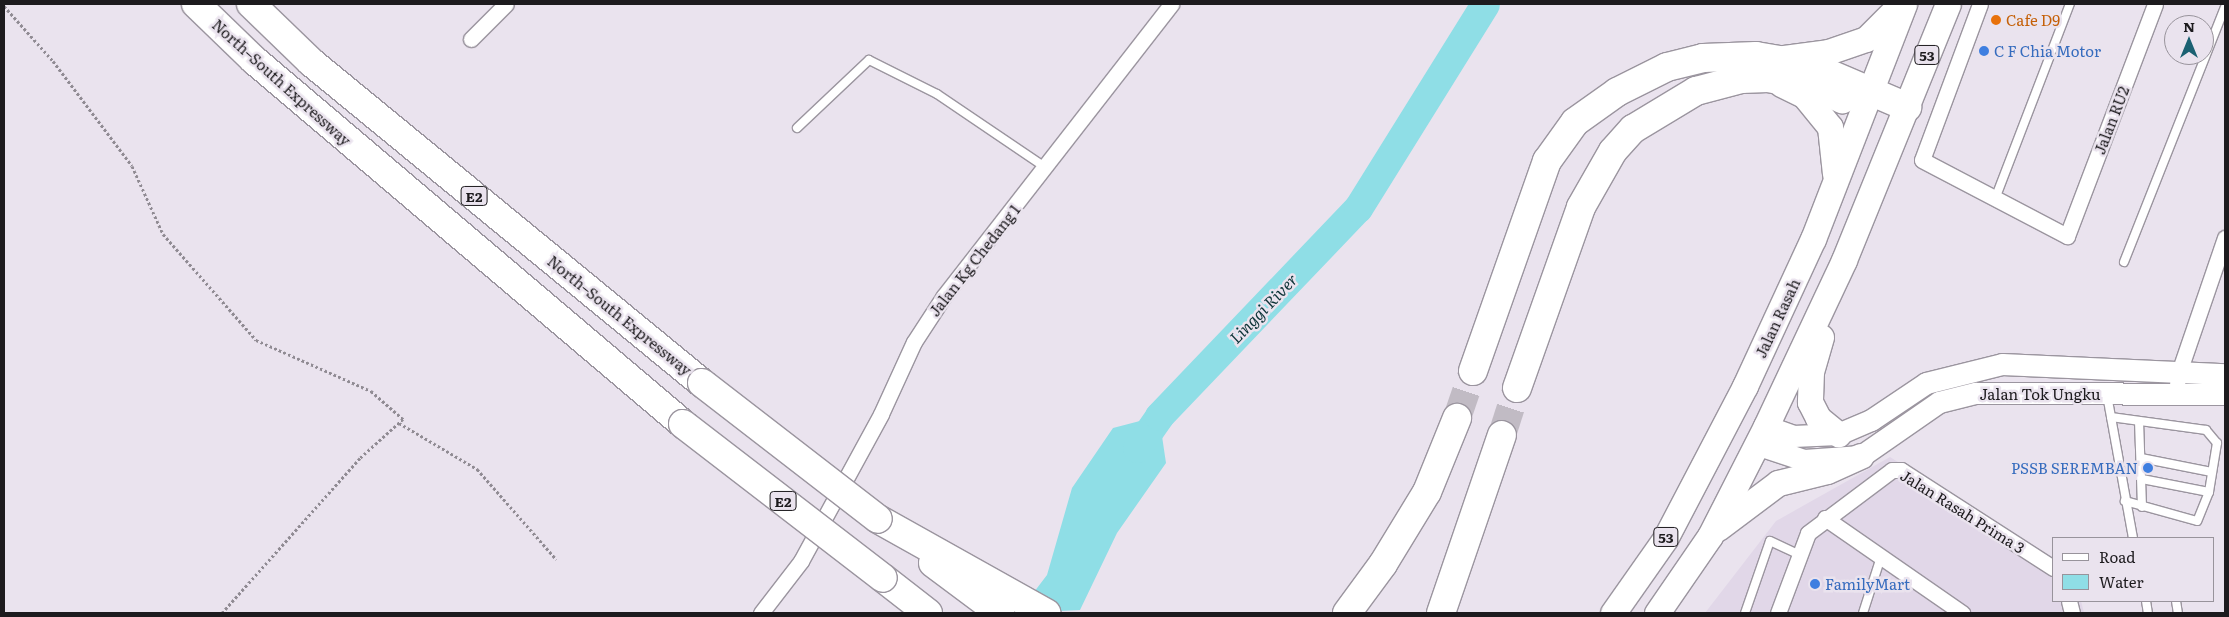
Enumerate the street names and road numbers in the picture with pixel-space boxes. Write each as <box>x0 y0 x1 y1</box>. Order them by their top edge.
street label: North–South Expressway <box>209 15 355 149</box>
road number: 53 <box>1913 44 1941 66</box>
street label: Jalan RU2 <box>2090 83 2132 157</box>
road number: E2 <box>460 185 488 208</box>
street label: Jalan Kg Chedang 1 <box>925 201 1023 319</box>
street label: North–South Expressway <box>544 251 696 379</box>
street label: Jalan Rasah <box>1751 276 1803 360</box>
street label: Jalan Tok Ungku <box>1980 385 2100 403</box>
street label: Jalan Rasah Prima 3 <box>1898 465 2028 557</box>
road number: E2 <box>769 490 797 512</box>
road number: 53 <box>1652 526 1680 548</box>

